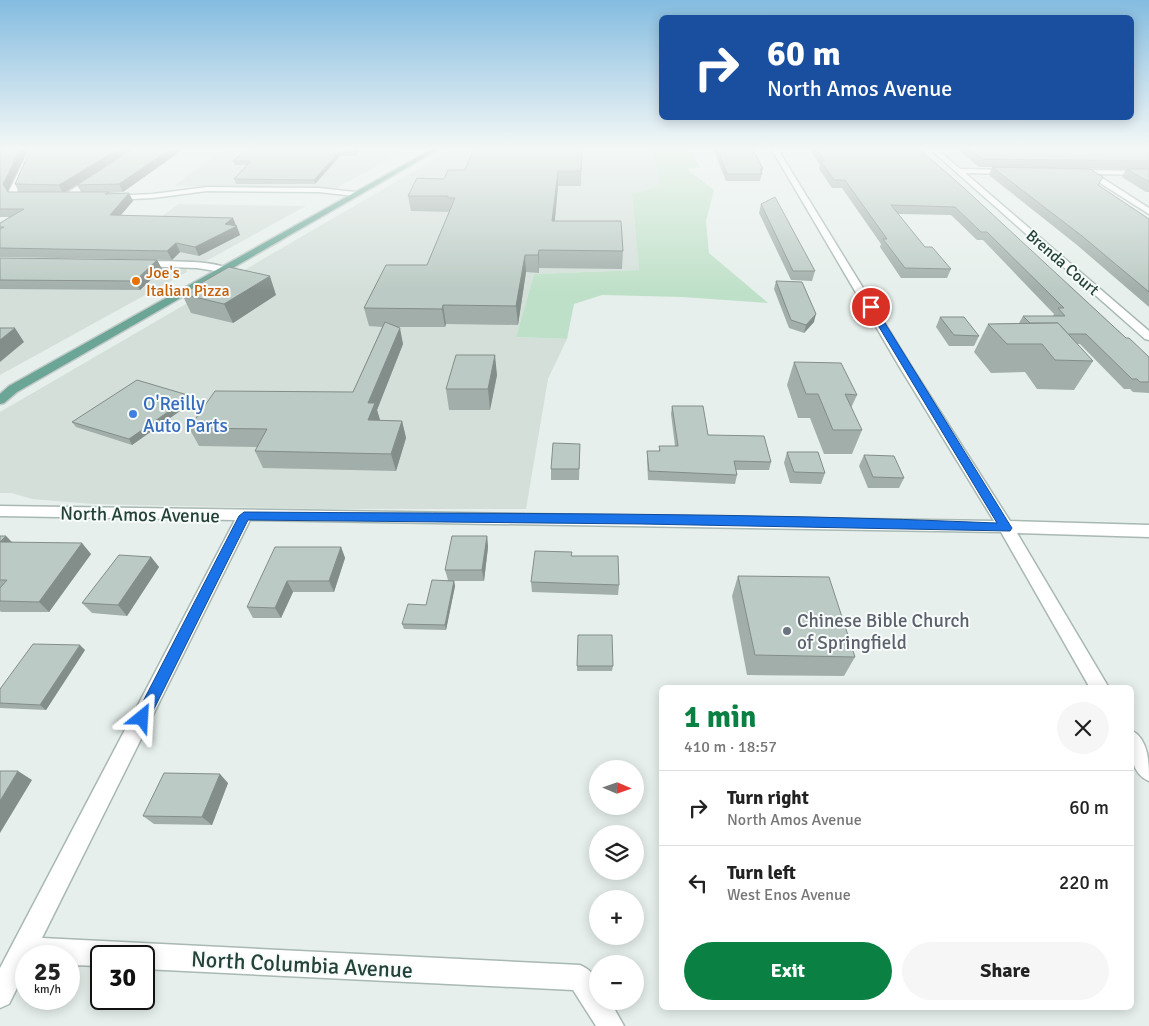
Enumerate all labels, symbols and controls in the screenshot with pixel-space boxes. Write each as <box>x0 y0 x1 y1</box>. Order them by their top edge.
text: 60 m <box>767 32 841 75</box>
icon: right <box>684 35 749 100</box>
text: North Amos Avenue <box>767 75 952 102</box>
street label: Brenda Court <box>1022 226 1103 300</box>
place label: Joe's Italian Pizza <box>146 263 230 301</box>
marker: Joe's Italian Pizza <box>130 275 142 287</box>
pin <box>850 286 892 328</box>
icon: arrive <box>857 293 885 321</box>
place label: O'Reilly Auto Parts <box>143 392 228 438</box>
marker: O'Reilly Auto Parts <box>127 408 139 420</box>
street label: North Amos Avenue <box>60 502 220 528</box>
place label: Chinese Bible Church of Springfield <box>797 609 970 655</box>
marker: Chinese Bible Church of Springfield <box>781 625 793 637</box>
position arrow <box>115 691 167 743</box>
text: 1 min <box>684 699 756 736</box>
button: close <box>1057 702 1109 754</box>
text: 410 m · 18:57 <box>684 737 777 757</box>
north arrow <box>589 760 644 815</box>
map controls <box>589 760 644 1010</box>
text: Turn right <box>727 786 809 810</box>
icon: right <box>684 794 712 822</box>
text: 60 m <box>1069 796 1109 820</box>
text: North Amos Avenue <box>727 810 862 830</box>
button: layers <box>589 825 644 880</box>
text: Turn left <box>727 861 796 885</box>
icon: left <box>684 869 712 897</box>
text: 220 m <box>1059 871 1109 895</box>
text: West Enos Avenue <box>727 885 851 905</box>
button: + <box>589 890 644 945</box>
button: Exit <box>684 942 892 1000</box>
button: Share <box>902 942 1109 1000</box>
speed limit sign: 30 <box>90 945 155 1010</box>
street label: North Columbia Avenue <box>190 945 414 984</box>
button: − <box>589 955 644 1010</box>
text: 25 <box>34 956 61 987</box>
text: km/h <box>34 982 61 997</box>

